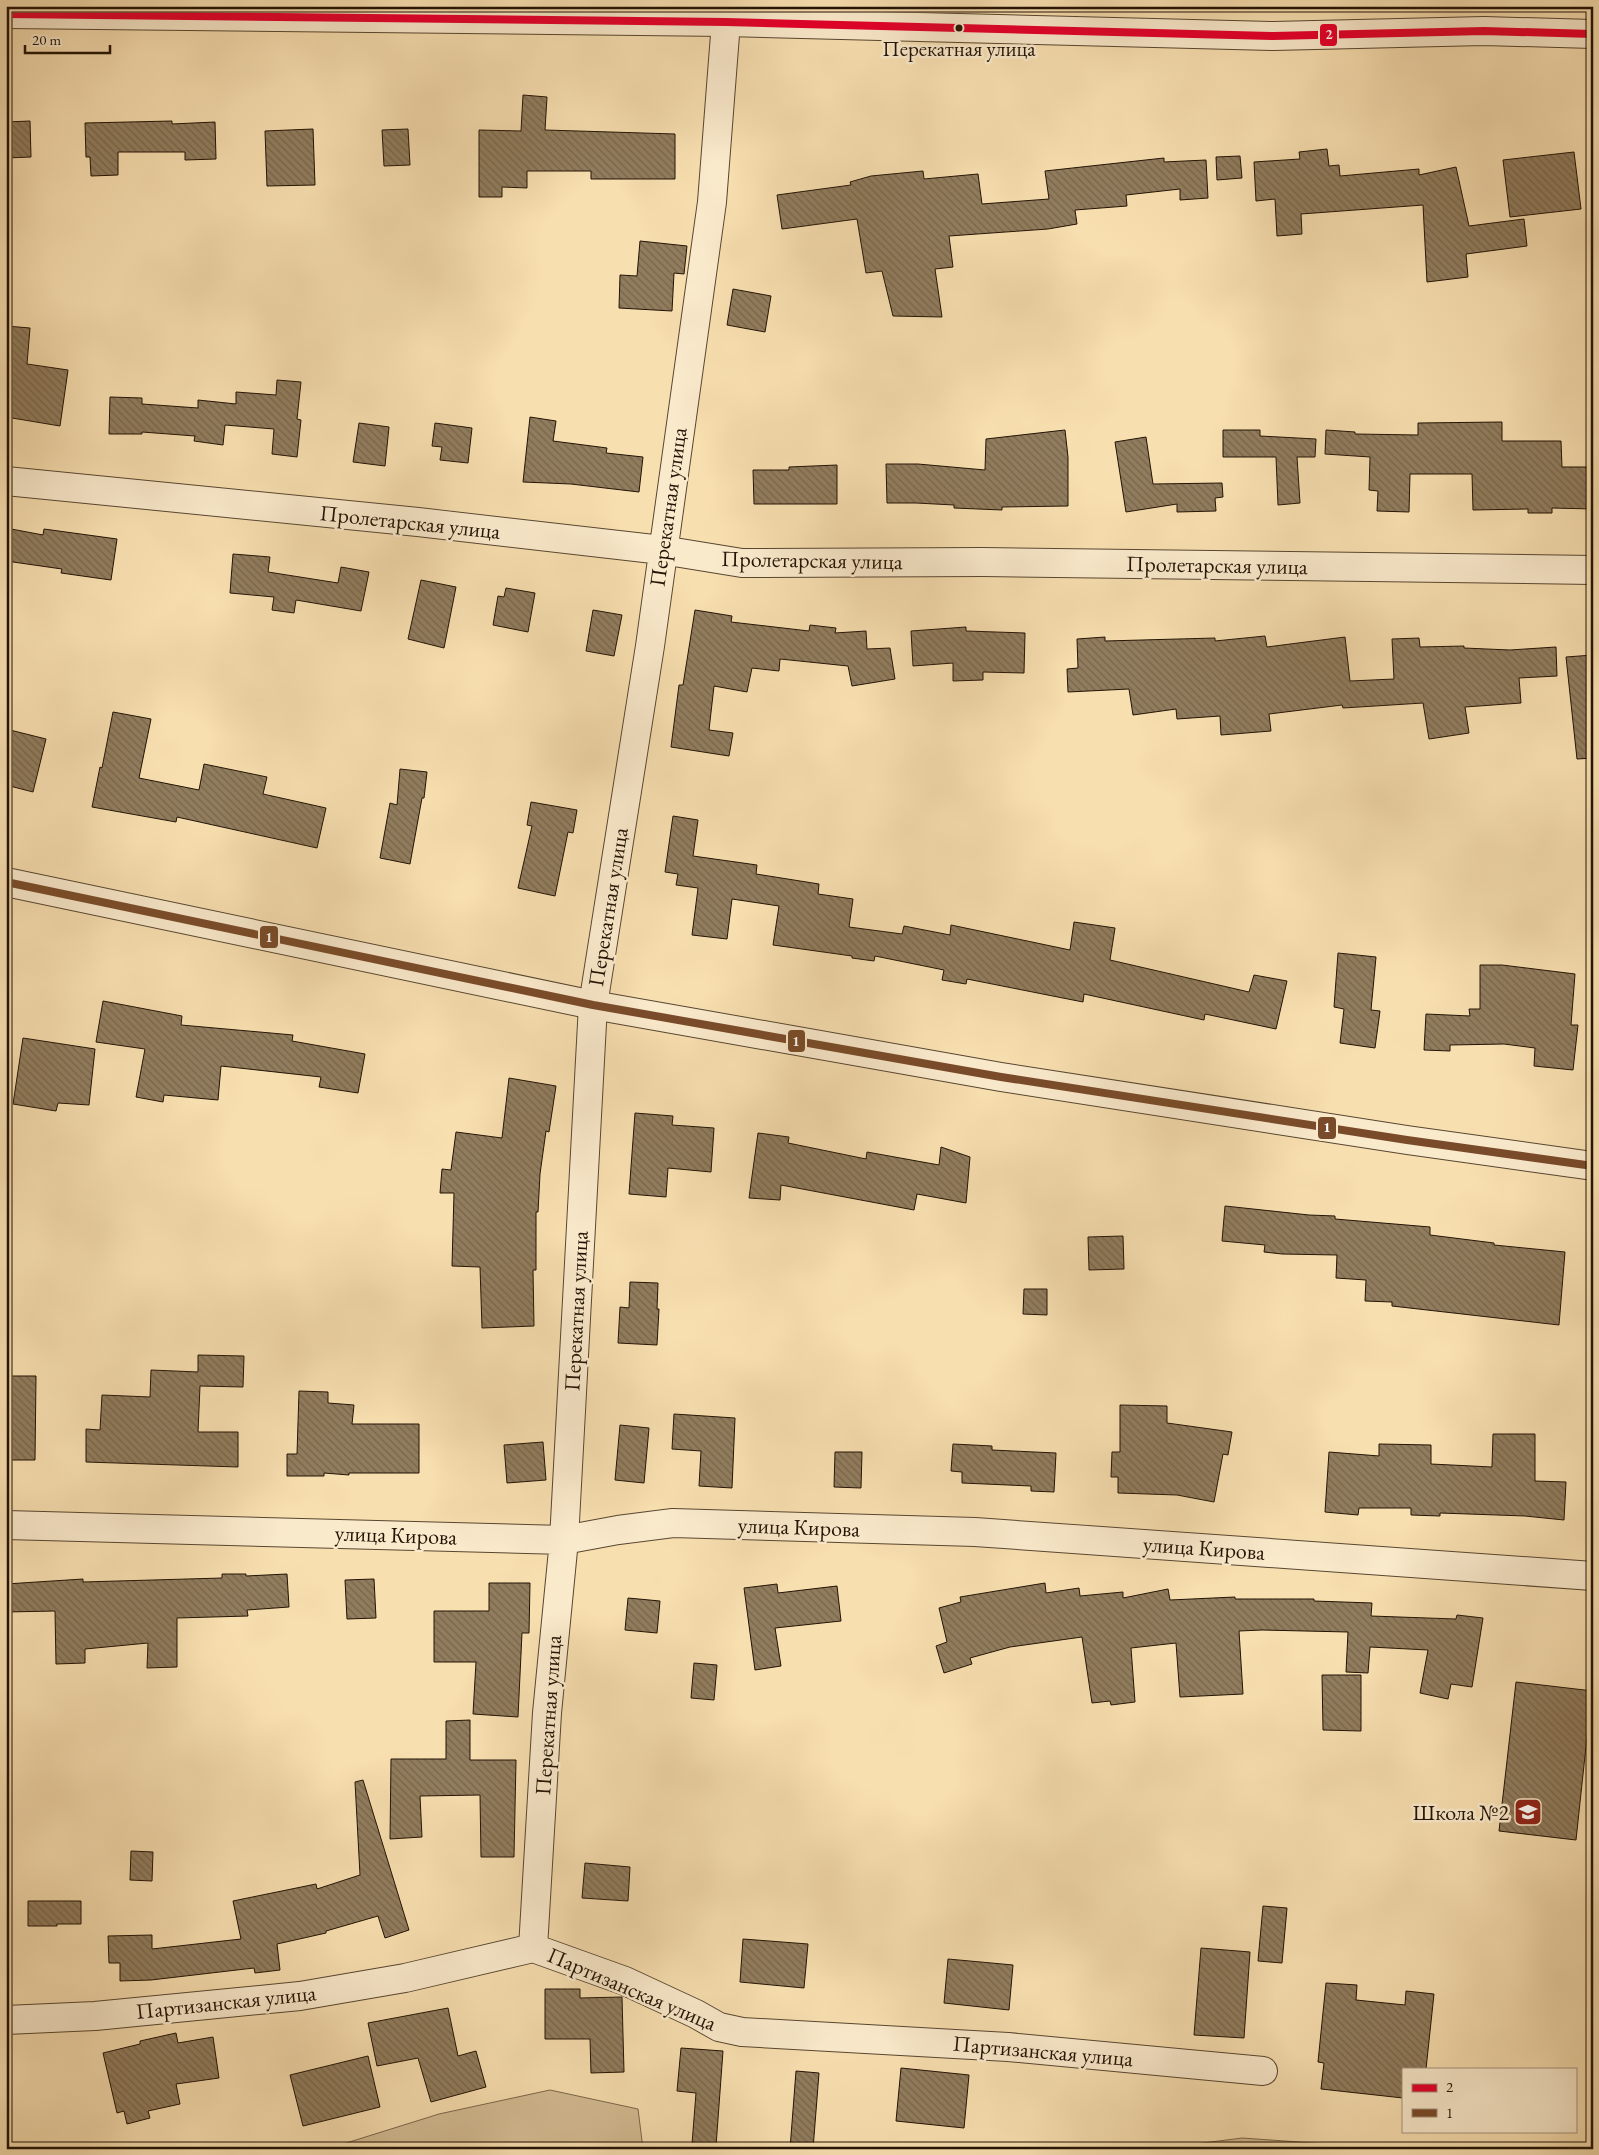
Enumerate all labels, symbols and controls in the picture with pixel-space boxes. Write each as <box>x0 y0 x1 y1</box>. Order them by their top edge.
scale bar <box>25 22 110 54</box>
marker: Перекатная улица <box>954 23 964 33</box>
line badge: 2 <box>1319 23 1338 47</box>
text: 2 <box>1325 25 1333 43</box>
text: 20 m <box>32 30 61 49</box>
place label: Перекатная улица <box>882 35 1036 62</box>
street label: Перекатная улица <box>642 425 694 589</box>
street label: Пролетарская улица <box>318 498 502 546</box>
street label: Пролетарская улица <box>721 544 903 576</box>
street label: Пролетарская улица <box>1126 549 1308 581</box>
street label: Перекатная улица <box>581 825 635 989</box>
line badge: 1 <box>259 925 279 949</box>
text: 1 <box>265 928 273 946</box>
line badge: 1 <box>787 1029 806 1053</box>
text: 1 <box>792 1032 800 1050</box>
line badge: 1 <box>1317 1116 1337 1140</box>
text: 1 <box>1323 1118 1331 1136</box>
street label: Перекатная улица <box>557 1230 595 1392</box>
street label: улица Кирова <box>737 1510 861 1544</box>
street label: улица Кирова <box>334 1518 458 1552</box>
street label: улица Кирова <box>1142 1529 1266 1567</box>
street label: Перекатная улица <box>528 1634 568 1796</box>
school or university icon: Школа №2 <box>1513 1797 1543 1827</box>
place label: Школа №2 <box>1412 1798 1509 1827</box>
street label: Партизанская улица <box>543 1940 721 2038</box>
street label: Партизанская улица <box>135 1978 318 2026</box>
street label: Партизанская улица <box>952 2029 1135 2073</box>
legend <box>1402 2068 1576 2132</box>
text: 2 <box>1446 2077 1454 2096</box>
text: 1 <box>1446 2103 1453 2122</box>

